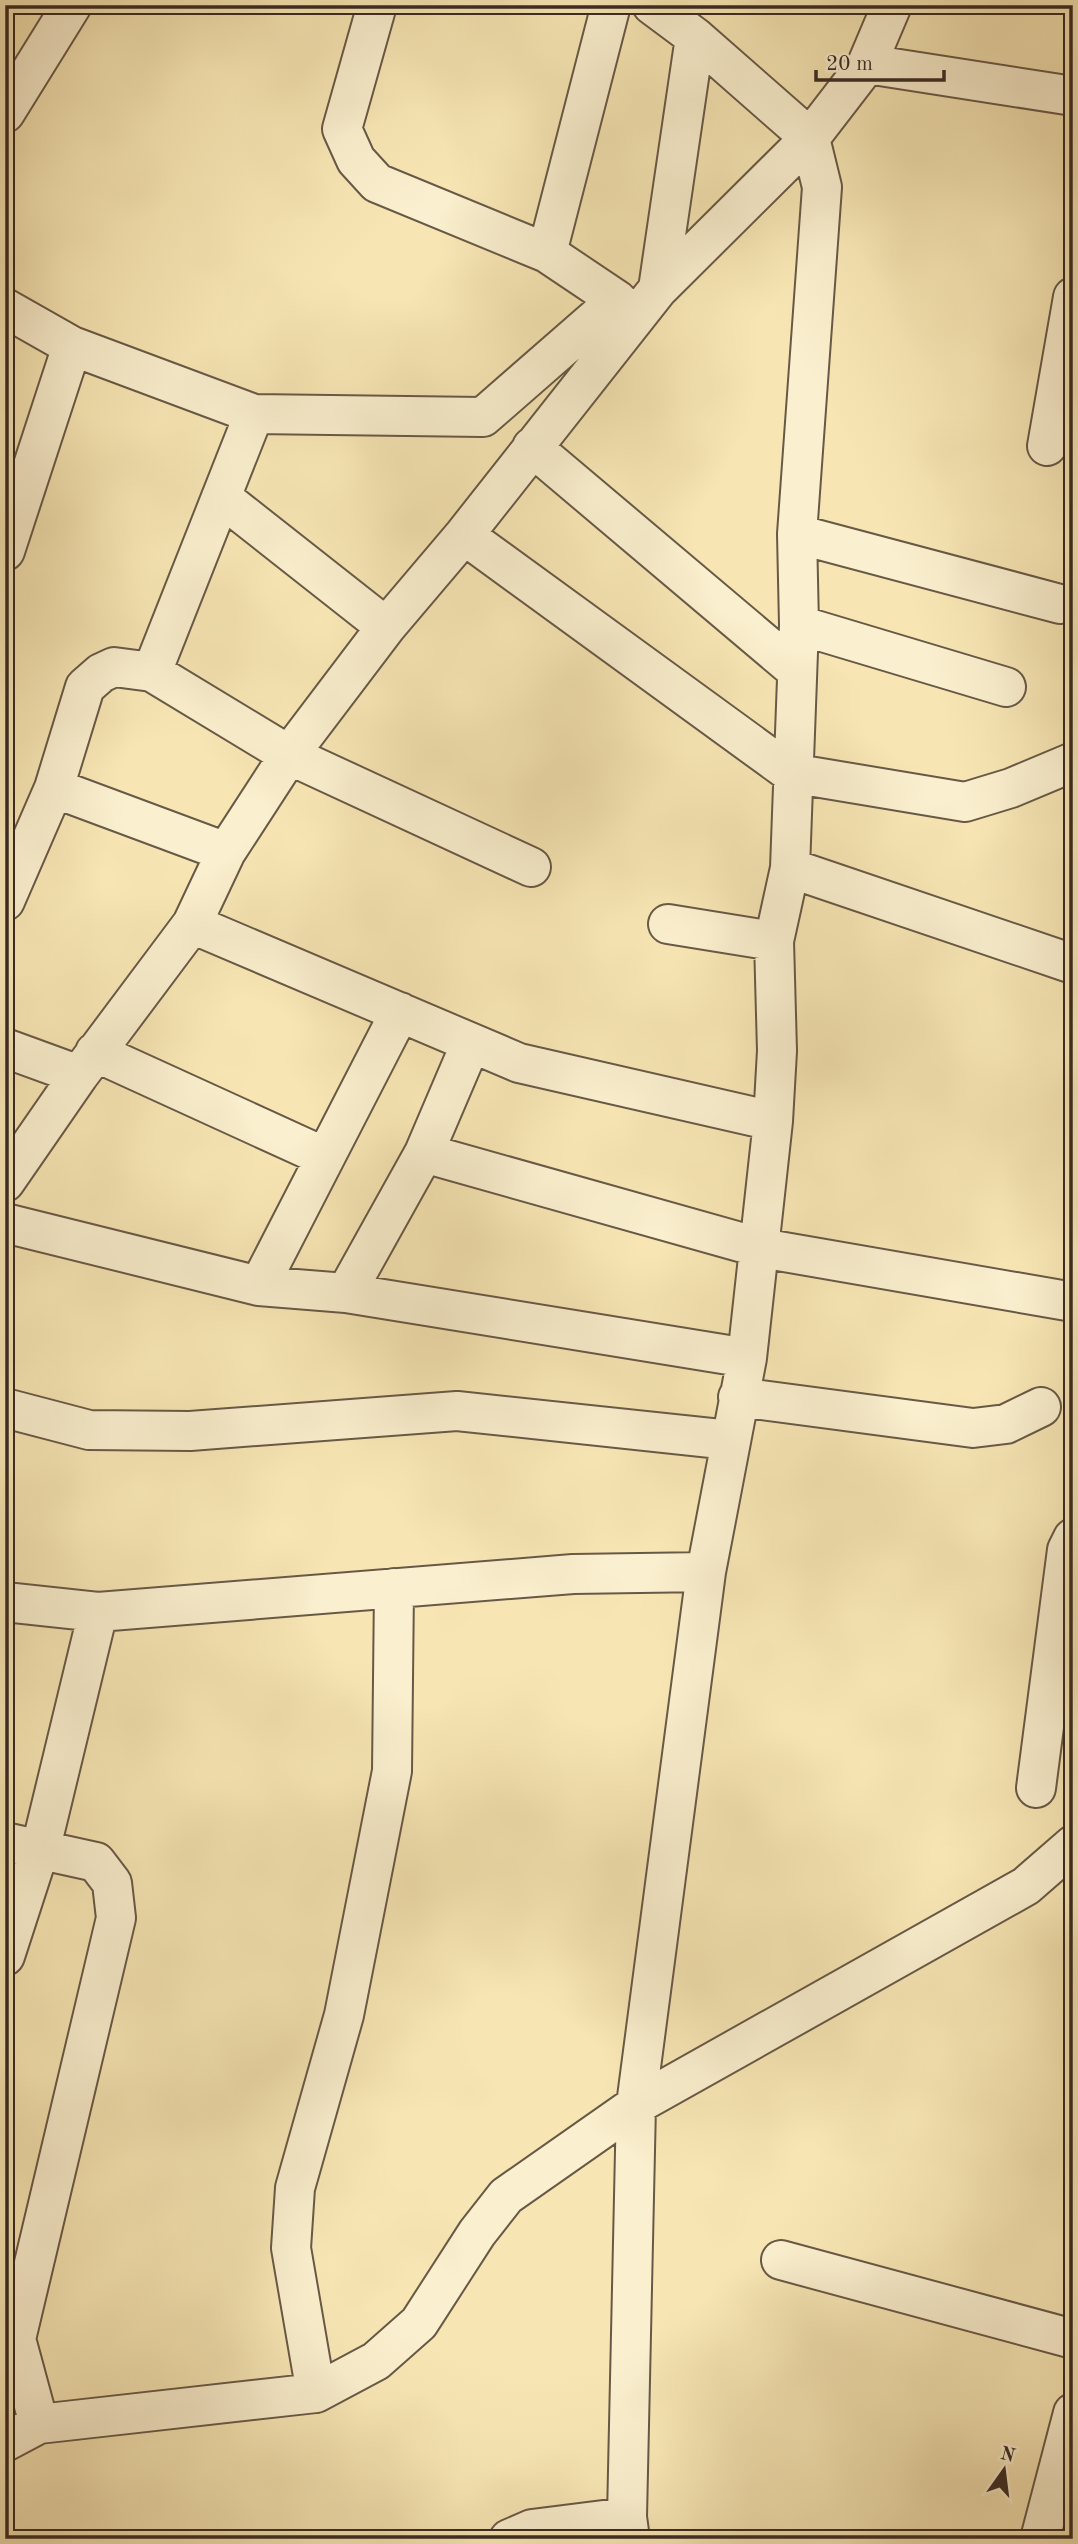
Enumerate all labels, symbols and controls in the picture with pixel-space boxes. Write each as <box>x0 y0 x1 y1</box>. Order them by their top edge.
scale bar <box>816 38 943 82</box>
text: 20 m <box>826 54 873 75</box>
north arrow <box>970 2436 1040 2506</box>
text: N <box>998 2445 1017 2467</box>

